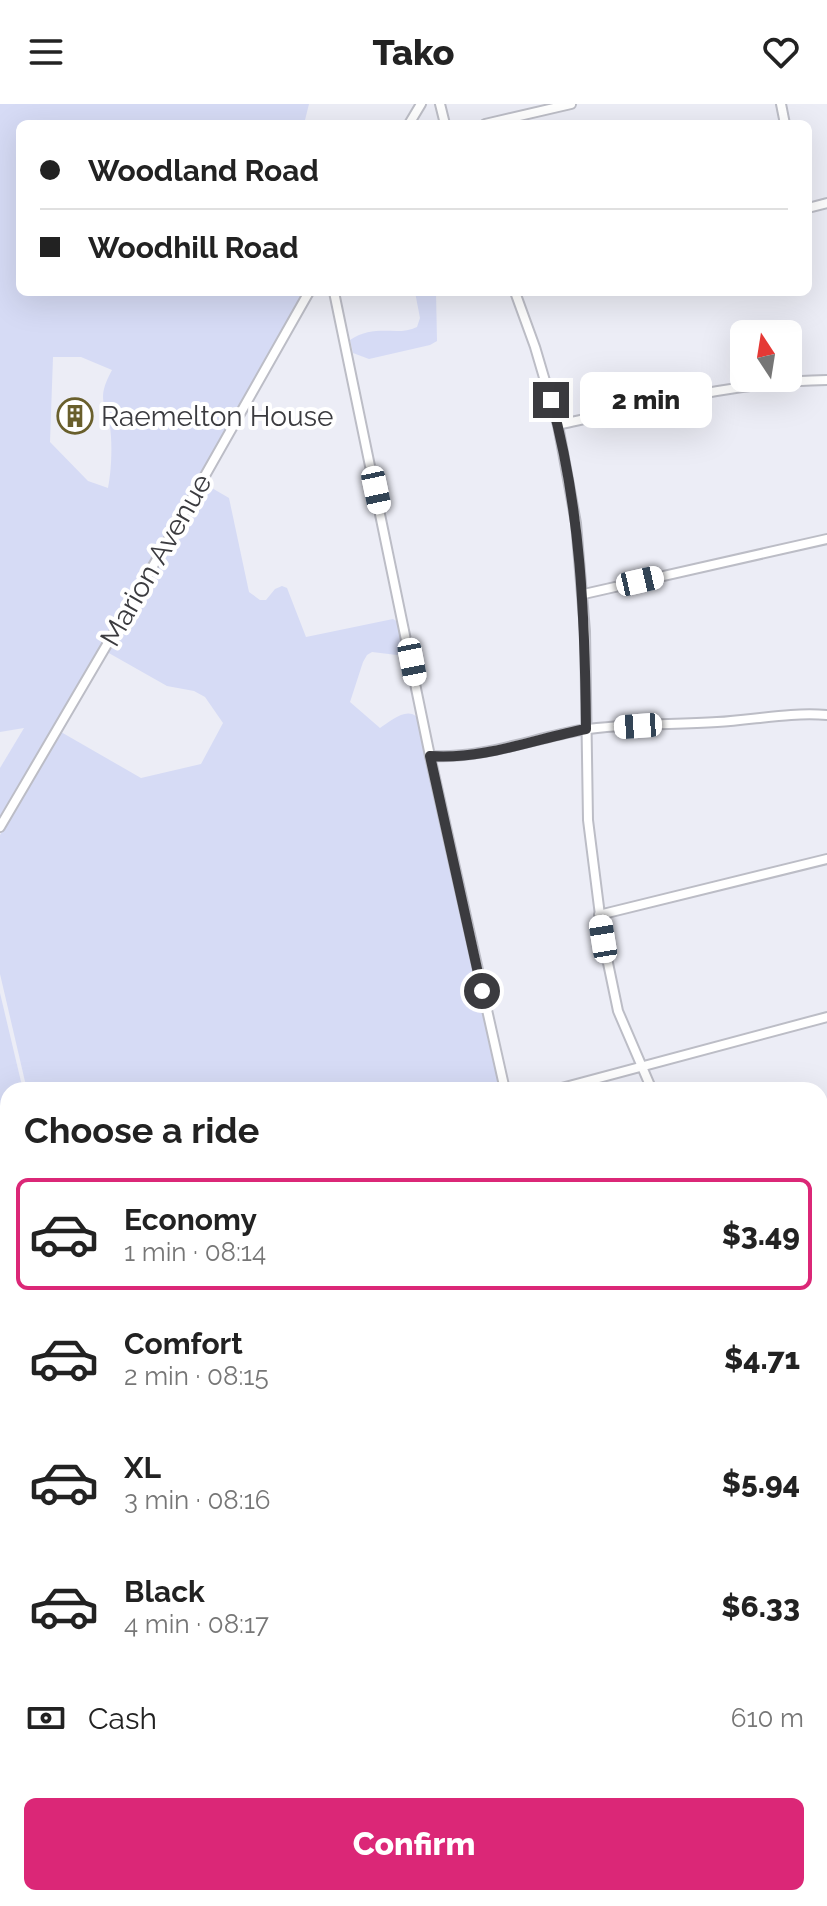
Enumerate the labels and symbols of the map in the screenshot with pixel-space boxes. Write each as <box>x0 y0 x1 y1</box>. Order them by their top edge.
north arrow <box>730 320 802 392</box>
callout: 2 min <box>579 372 711 428</box>
route end <box>533 382 569 418</box>
building icon: Raemelton House <box>56 397 94 435</box>
place label: Raemelton House <box>101 400 334 433</box>
car <box>359 464 393 516</box>
street label: Marion Avenue <box>93 468 219 652</box>
car <box>614 564 666 598</box>
car <box>396 636 428 688</box>
car <box>613 712 663 740</box>
car <box>587 913 619 965</box>
route start <box>464 973 500 1009</box>

